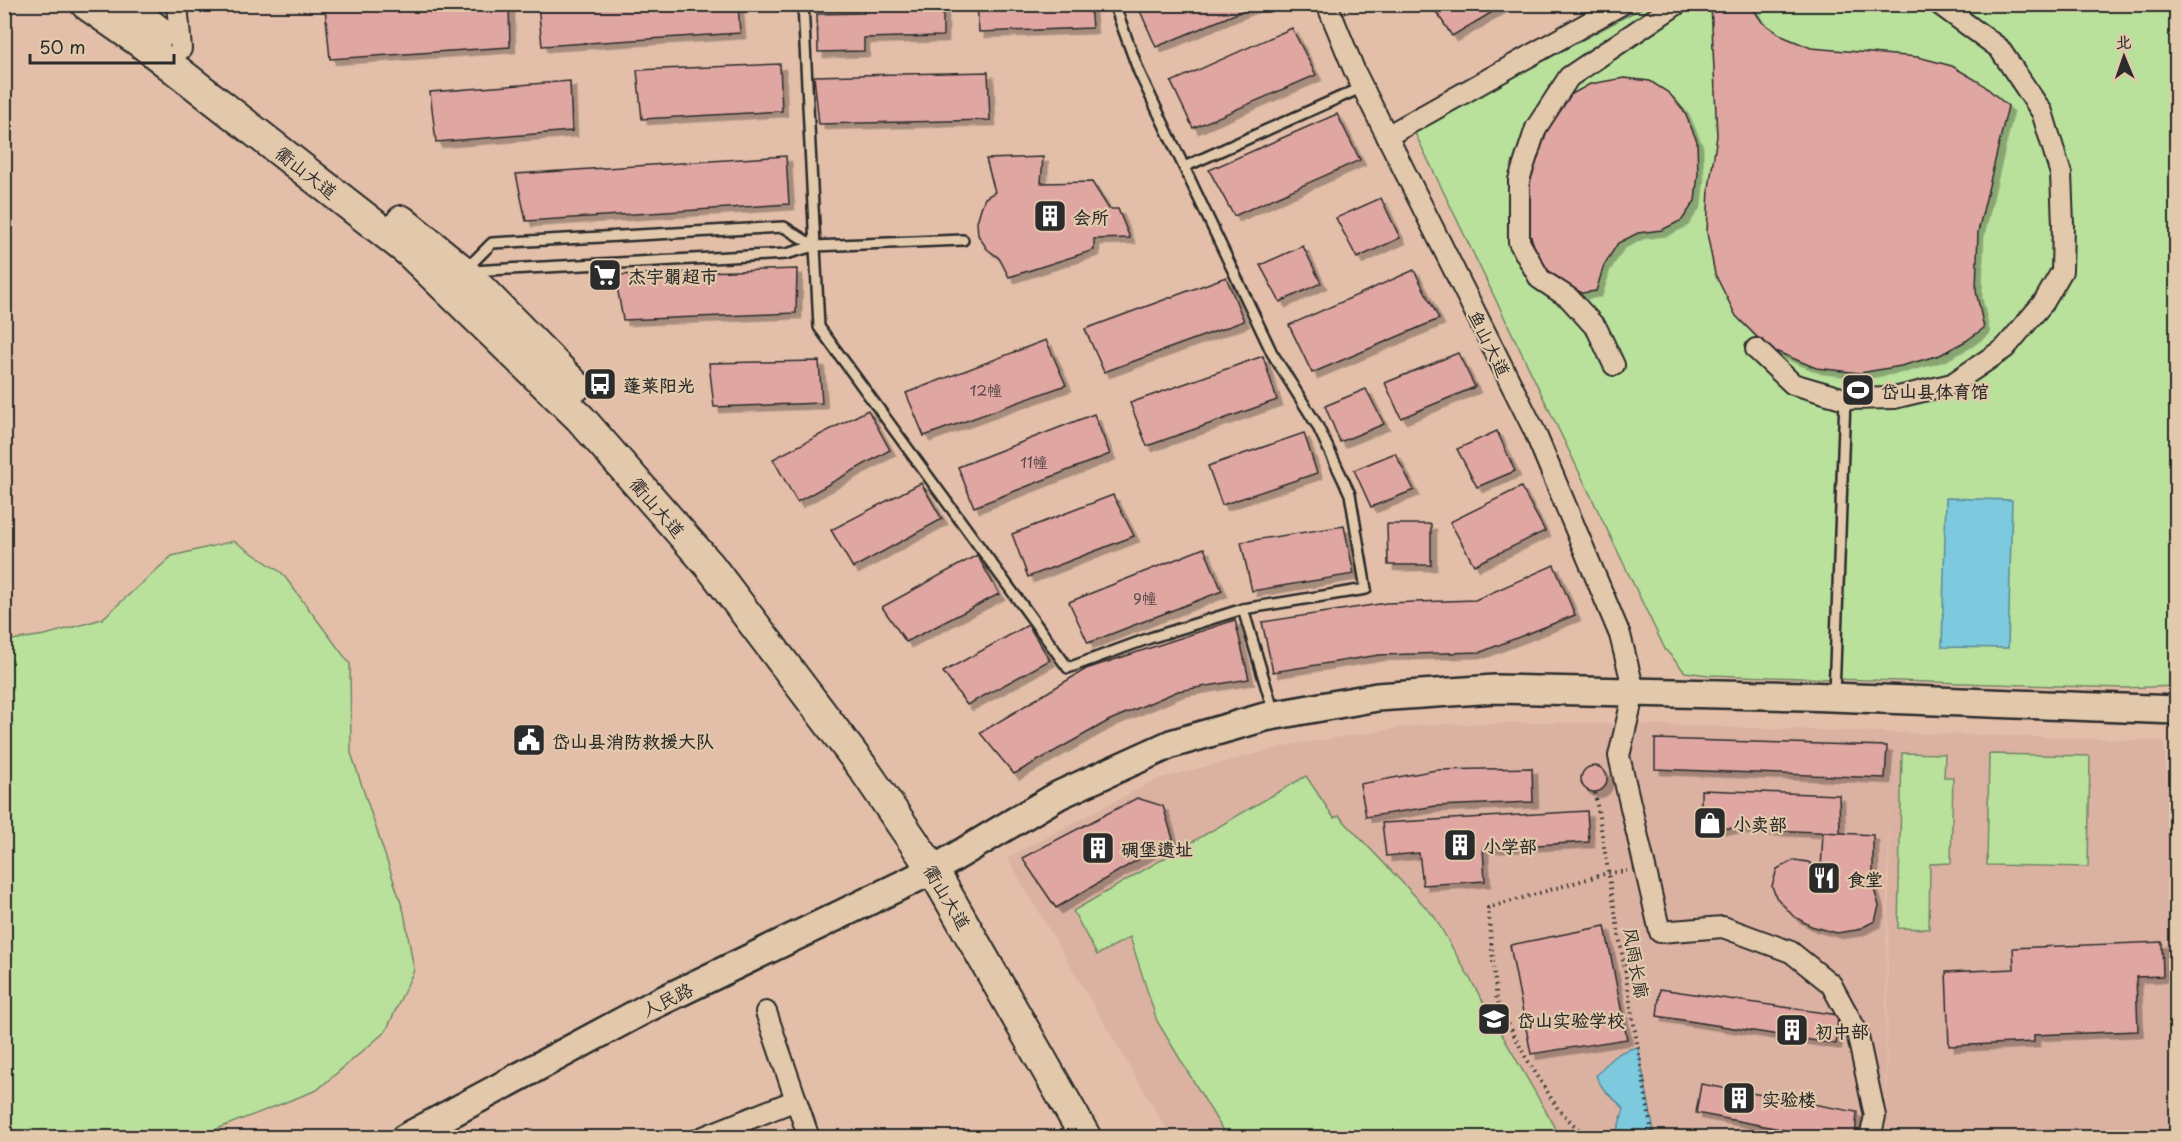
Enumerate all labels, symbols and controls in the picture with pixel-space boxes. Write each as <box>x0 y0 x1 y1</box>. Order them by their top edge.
scale bar <box>30 27 174 65</box>
north arrow <box>2094 27 2154 87</box>
text: 北 <box>2115 29 2132 53</box>
text: 50 m <box>39 33 86 60</box>
street label: 衢山大道 <box>270 139 344 205</box>
building icon: 会所 <box>1032 198 1068 234</box>
place label: 会所 <box>1073 203 1109 230</box>
supermarket icon: 杰宇朤超市 <box>587 257 623 293</box>
place label: 杰宇朤超市 <box>628 262 718 289</box>
street label: 鱼山大道 <box>1462 305 1518 381</box>
bus stop icon: 蓬莱阳光 <box>582 366 618 402</box>
place label: 蓬莱阳光 <box>623 371 695 398</box>
sports icon: 岱山县体育馆 <box>1840 372 1876 408</box>
place label: 岱山县体育馆 <box>1881 377 1989 404</box>
house number: 12幢 <box>970 378 1002 401</box>
house number: 11幢 <box>1020 450 1048 473</box>
street label: 衢山大道 <box>624 471 692 543</box>
house number: 9幢 <box>1133 586 1157 609</box>
public building icon: 岱山县消防救援大队 <box>511 722 547 758</box>
place label: 岱山县消防救援大队 <box>552 727 714 754</box>
shop icon: 小卖部 <box>1692 805 1728 841</box>
place label: 小卖部 <box>1733 810 1787 837</box>
building icon: 小学部 <box>1442 827 1478 863</box>
building icon: 碉堡遗址 <box>1080 830 1116 866</box>
place label: 小学部 <box>1483 832 1537 859</box>
place label: 碉堡遗址 <box>1121 835 1193 862</box>
street label: 衢山大道 <box>918 859 978 935</box>
restaurant icon: 食堂 <box>1806 860 1842 896</box>
place label: 食堂 <box>1847 865 1883 892</box>
street label: 风雨长廊 <box>1617 925 1657 1001</box>
street label: 人民路 <box>637 975 697 1023</box>
school or university icon: 岱山实验学校 <box>1476 1001 1512 1037</box>
place label: 岱山实验学校 <box>1517 1006 1625 1033</box>
building icon: 初中部 <box>1774 1012 1810 1048</box>
place label: 初中部 <box>1815 1017 1869 1044</box>
building icon: 实验楼 <box>1721 1080 1757 1116</box>
place label: 实验楼 <box>1762 1085 1816 1112</box>

